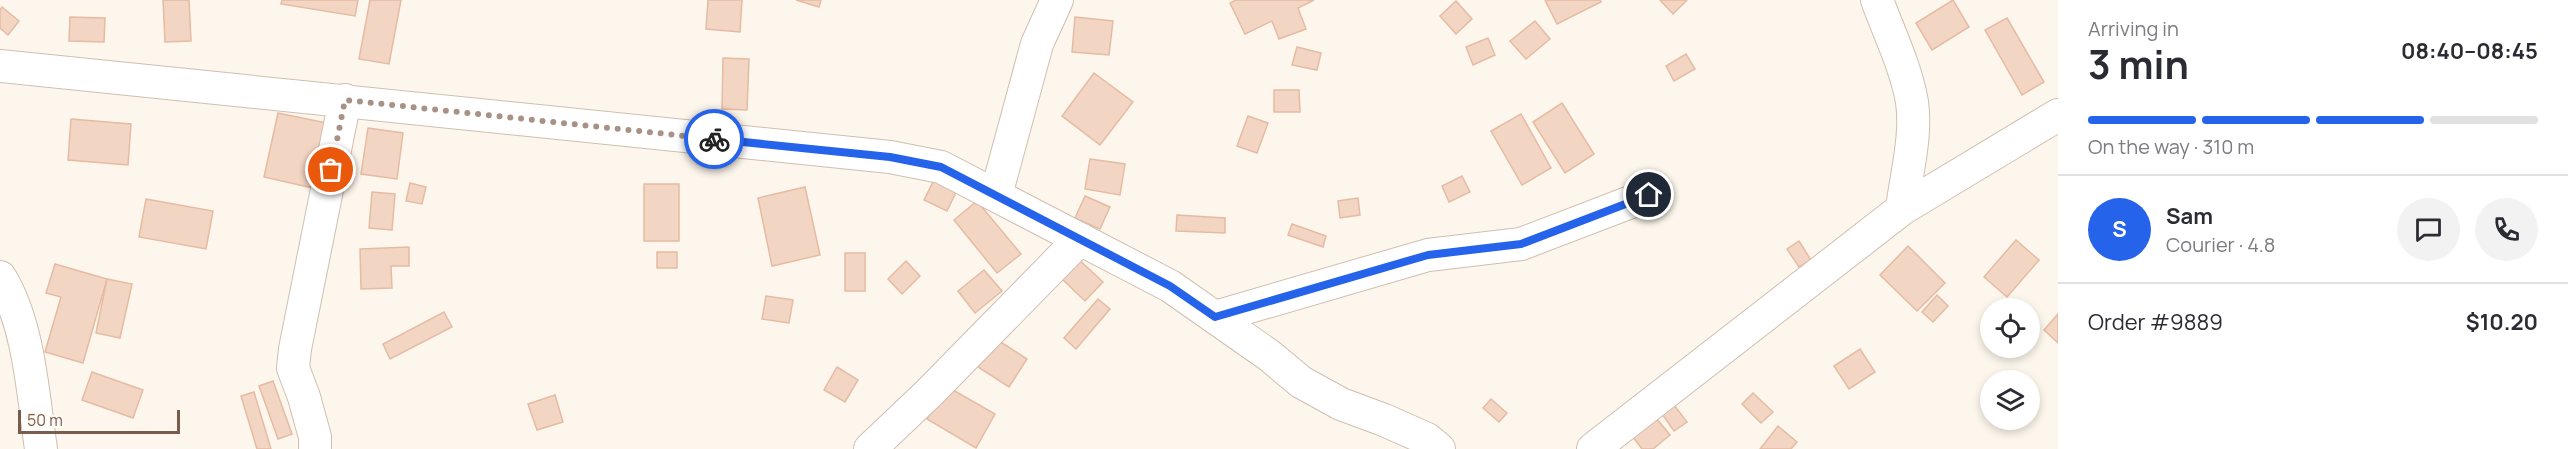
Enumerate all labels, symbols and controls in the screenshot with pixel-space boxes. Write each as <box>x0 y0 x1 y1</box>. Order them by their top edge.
text: Arriving in <box>2088 15 2179 42</box>
text: 08:40–08:45 <box>2401 36 2538 66</box>
text: 3 min <box>2088 37 2189 91</box>
courier <box>684 109 744 169</box>
icon: bike <box>698 123 731 156</box>
text: On the way · 310 m <box>2088 133 2254 160</box>
pin <box>305 144 356 195</box>
icon: bag <box>314 153 347 186</box>
pin <box>1623 169 1674 220</box>
icon: home <box>1632 178 1665 211</box>
button: chat <box>2397 198 2460 261</box>
button: phone <box>2475 198 2538 261</box>
text: Sam <box>2166 201 2213 231</box>
text: S <box>2112 214 2127 244</box>
text: Courier · 4.8 <box>2166 231 2275 258</box>
map controls <box>1980 298 2040 430</box>
button: locate <box>1980 298 2040 358</box>
text: Order #9889 <box>2088 307 2223 337</box>
text: $10.20 <box>2466 307 2538 337</box>
button: layers <box>1980 370 2040 430</box>
scale bar <box>18 407 180 434</box>
text: 50 m <box>27 409 63 431</box>

